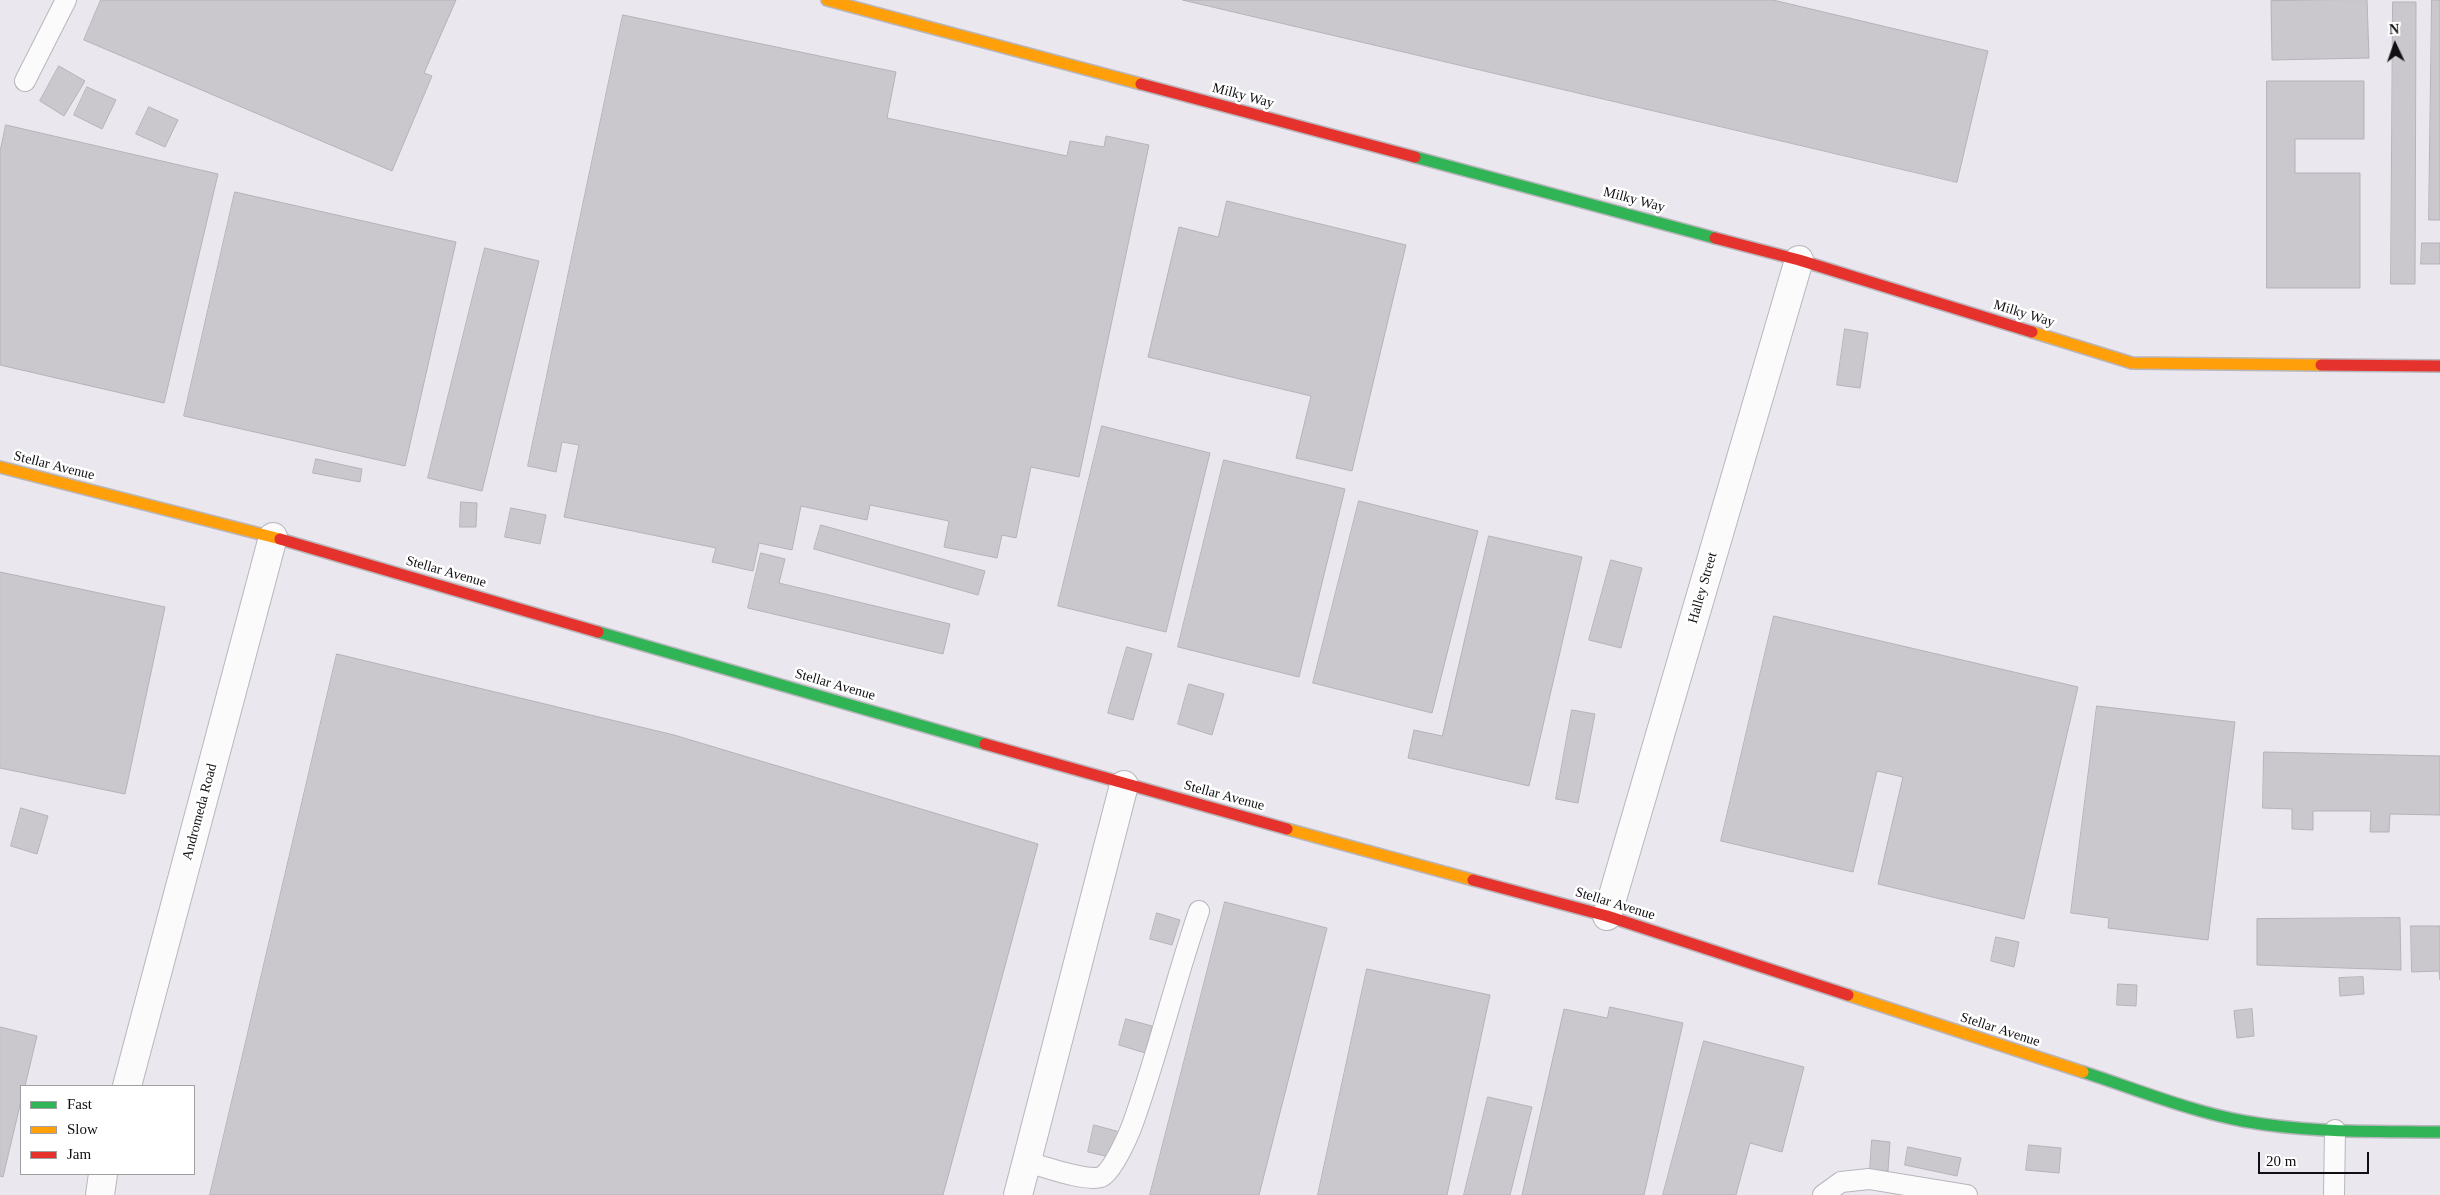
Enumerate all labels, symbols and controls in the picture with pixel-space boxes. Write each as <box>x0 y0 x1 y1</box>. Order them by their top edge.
north arrow <box>2370 20 2420 70</box>
text: N <box>2389 22 2400 37</box>
street label: Milky Way <box>1210 80 1276 112</box>
street label: Milky Way <box>1601 184 1667 216</box>
street label: Milky Way <box>1991 297 2057 331</box>
street label: Stellar Avenue <box>12 448 96 484</box>
street label: Halley Street <box>1685 550 1721 626</box>
street label: Stellar Avenue <box>404 553 488 591</box>
street label: Stellar Avenue <box>793 666 877 704</box>
street label: Andromeda Road <box>179 762 221 862</box>
street label: Stellar Avenue <box>1182 777 1266 815</box>
street label: Stellar Avenue <box>1573 884 1657 924</box>
street label: Stellar Avenue <box>1958 1009 2042 1051</box>
legend <box>20 1085 195 1175</box>
text: Fast <box>67 1096 92 1112</box>
text: Slow <box>67 1121 98 1137</box>
scale bar <box>2260 1142 2371 1174</box>
text: Jam <box>67 1146 91 1162</box>
text: 20 m <box>2266 1153 2296 1169</box>

